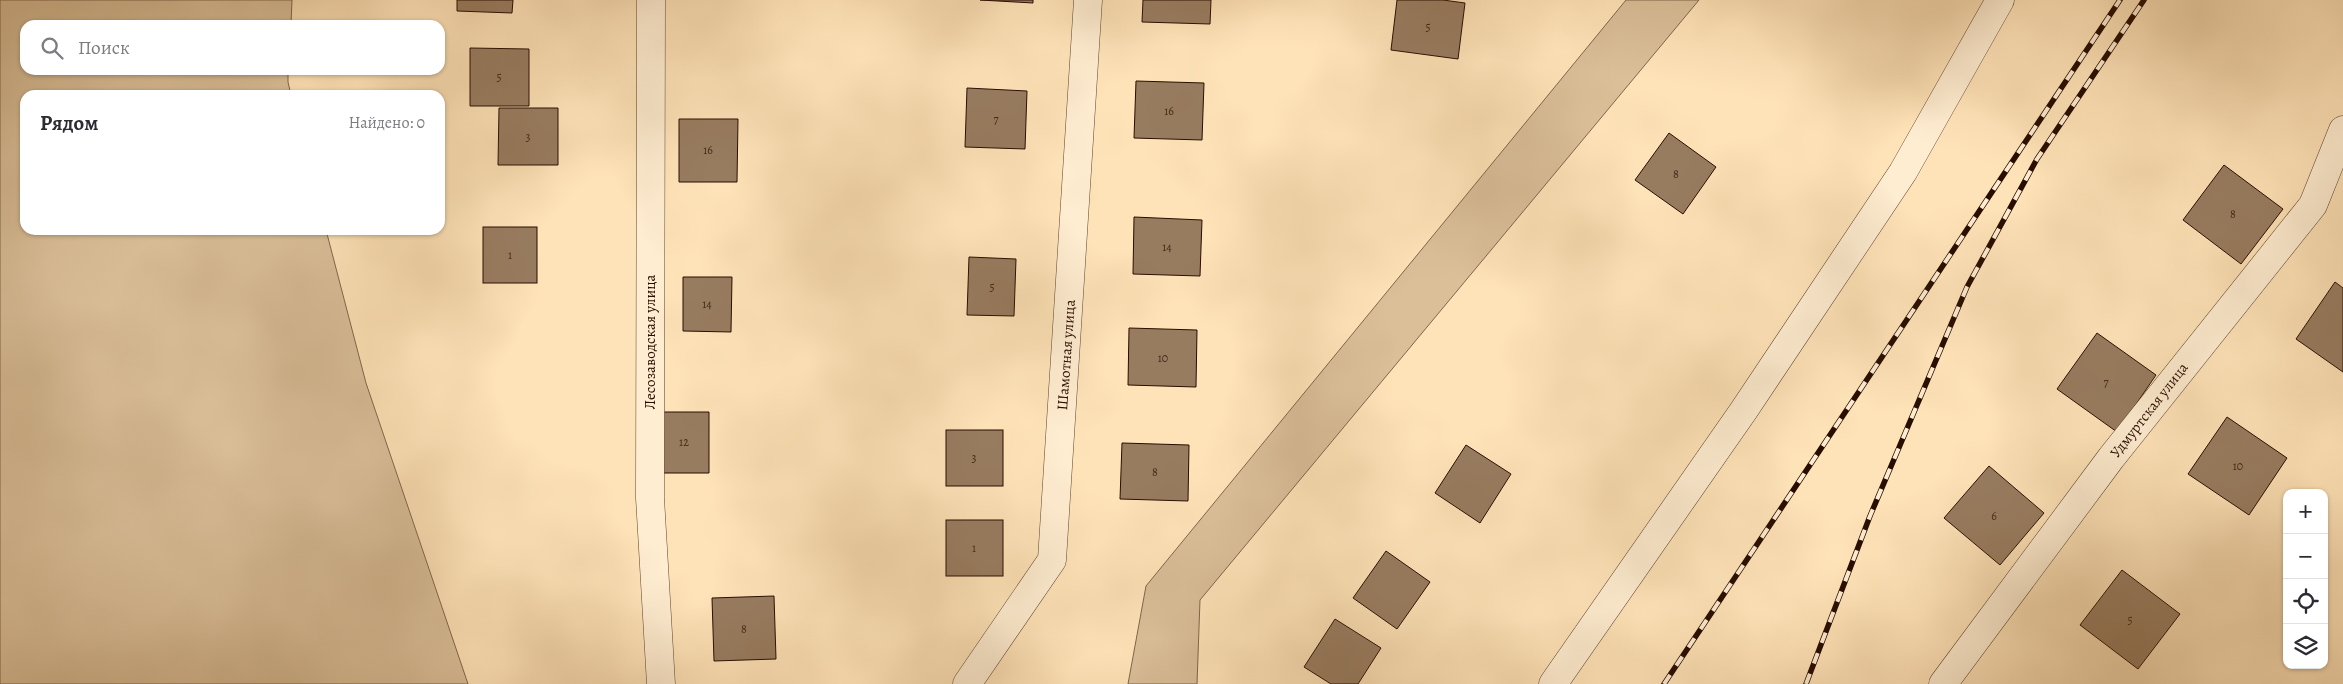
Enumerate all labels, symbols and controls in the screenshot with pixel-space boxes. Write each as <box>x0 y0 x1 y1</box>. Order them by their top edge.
house number: 5 <box>1425 19 1431 35</box>
search box <box>20 20 445 75</box>
icon: search <box>38 34 66 62</box>
text: Поиск <box>78 35 130 61</box>
house number: 5 <box>496 69 502 85</box>
house number: 16 <box>1164 103 1174 119</box>
text: Рядом <box>40 109 98 137</box>
house number: 7 <box>993 111 999 127</box>
text: Найдено: 0 <box>348 112 425 134</box>
house number: 3 <box>526 129 531 145</box>
house number: 16 <box>703 142 713 158</box>
house number: 8 <box>1673 166 1679 182</box>
house number: 8 <box>2230 206 2236 222</box>
house number: 14 <box>1162 239 1172 255</box>
house number: 1 <box>508 247 512 263</box>
street label: Лесозаводская улица <box>640 274 660 410</box>
house number: 5 <box>989 279 995 295</box>
house number: 14 <box>702 296 712 312</box>
street label: Шамотная улица <box>1052 299 1080 411</box>
house number: 10 <box>1158 350 1168 366</box>
street label: Удмуртская улица <box>2106 358 2193 462</box>
house number: 7 <box>2103 374 2109 390</box>
house number: 12 <box>679 434 689 450</box>
house number: 3 <box>972 450 977 466</box>
house number: 10 <box>2233 458 2243 474</box>
house number: 8 <box>1152 464 1158 480</box>
map controls <box>2283 489 2328 669</box>
button: + <box>2283 489 2328 534</box>
house number: 6 <box>1991 508 1997 524</box>
button: − <box>2283 534 2328 579</box>
house number: 1 <box>972 540 976 556</box>
button: locate <box>2283 579 2328 624</box>
house number: 5 <box>2127 612 2133 628</box>
house number: 8 <box>741 621 747 637</box>
button: layers <box>2283 624 2328 669</box>

